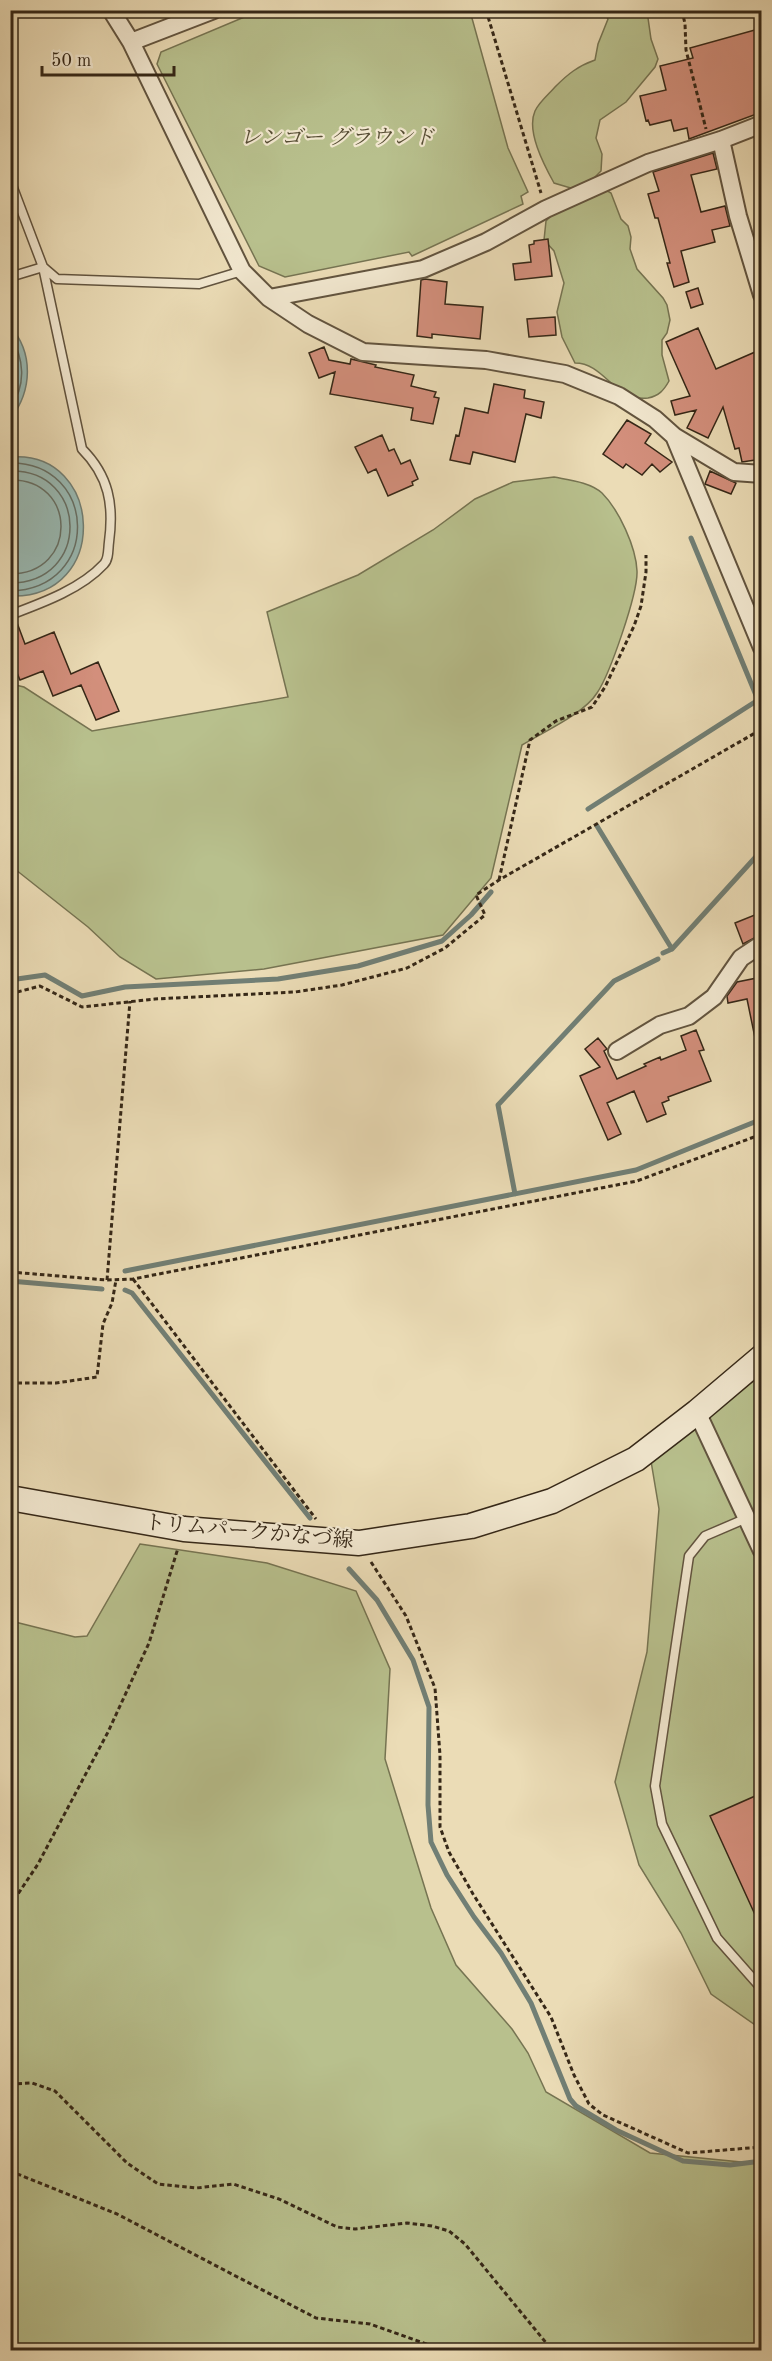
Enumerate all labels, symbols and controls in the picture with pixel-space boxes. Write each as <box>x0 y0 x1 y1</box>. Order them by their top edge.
scale bar <box>42 39 174 77</box>
text: 50 m <box>51 52 91 70</box>
park label: レンゴー グラウンド <box>240 127 435 149</box>
street label: トリムパークかなづ線 <box>143 1511 355 1552</box>

